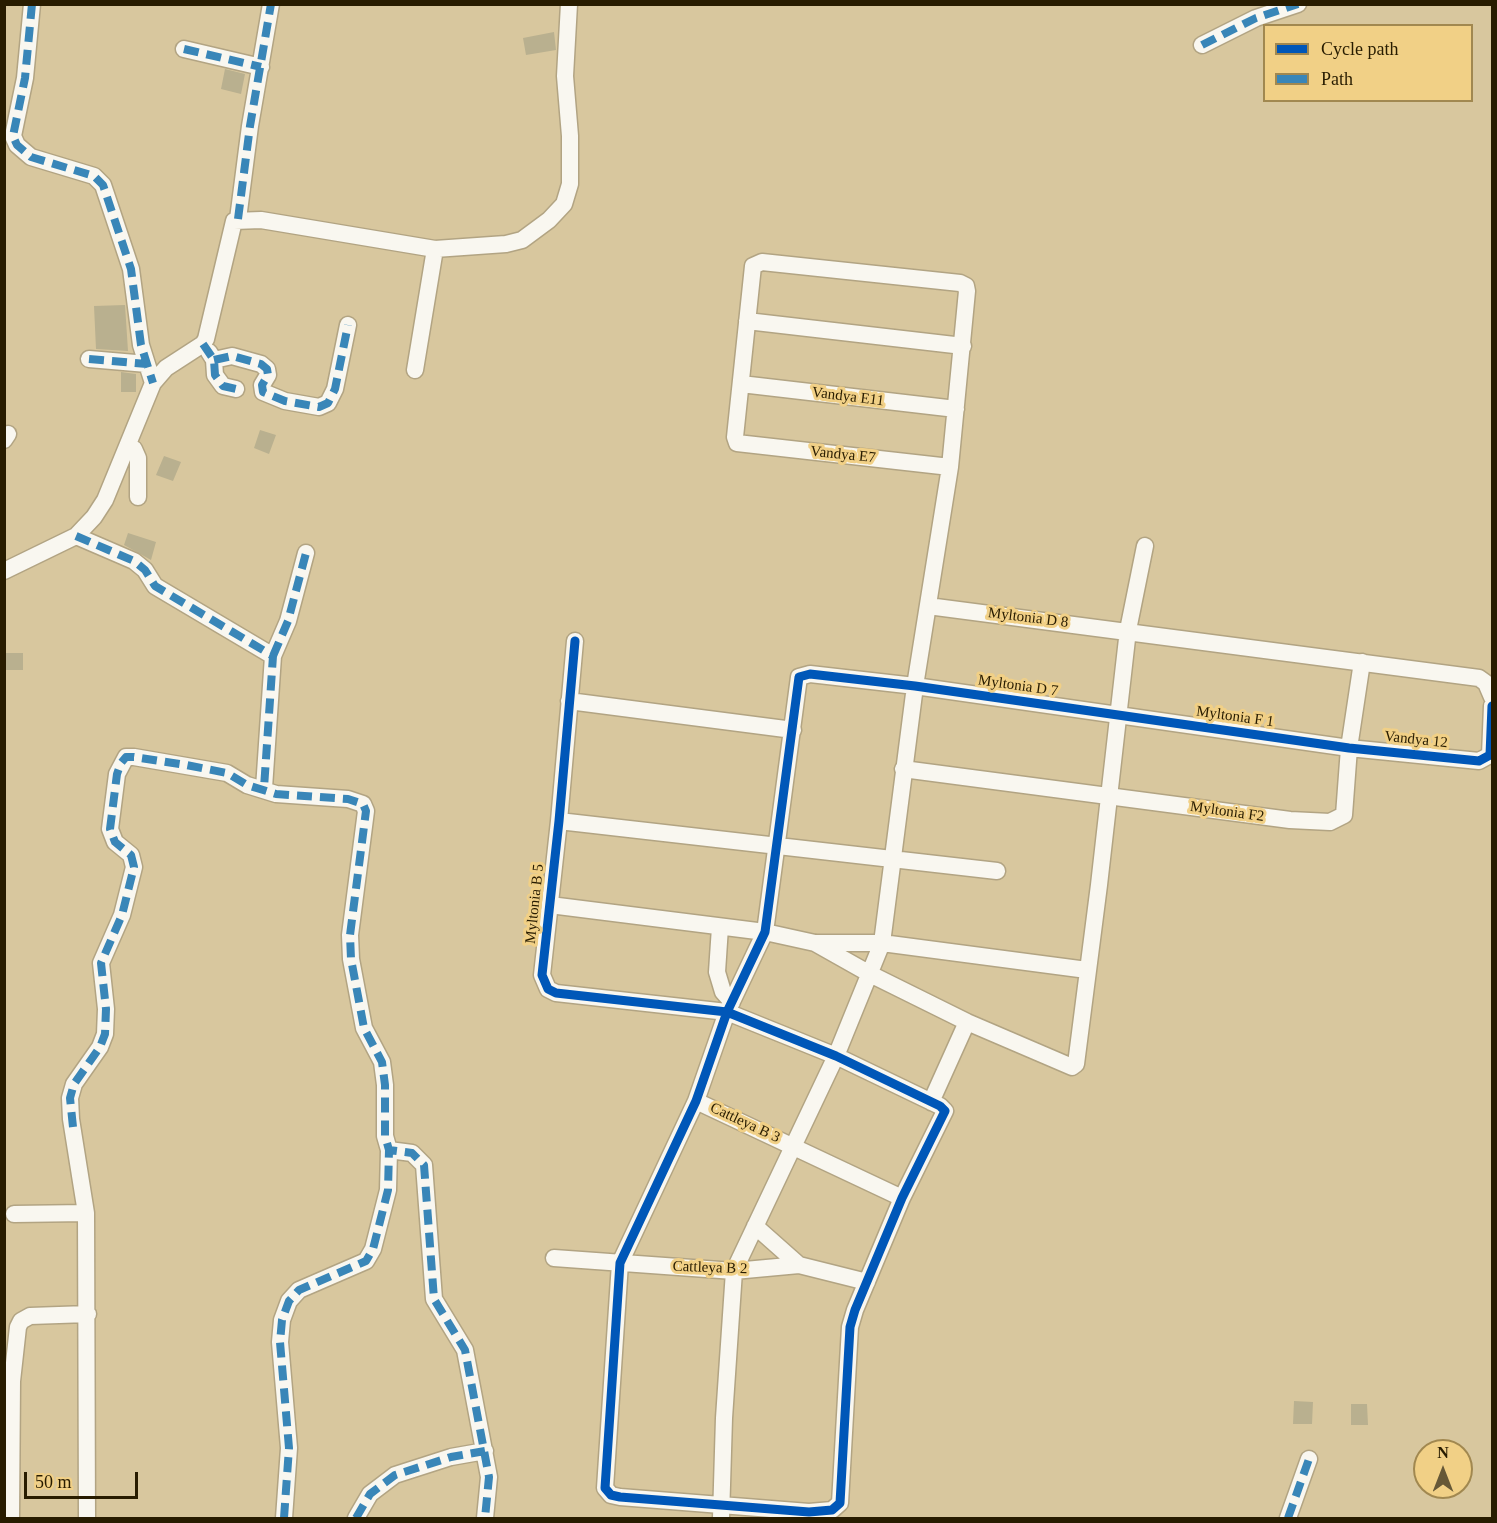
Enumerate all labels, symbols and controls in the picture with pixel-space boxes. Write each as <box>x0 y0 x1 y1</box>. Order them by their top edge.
legend <box>1263 24 1473 102</box>
text: Cycle path <box>1321 39 1398 59</box>
text: Path <box>1321 69 1353 89</box>
street label: Vandya E11 <box>811 384 885 410</box>
street label: Vandya E7 <box>810 443 876 467</box>
street label: Myltonia D 8 <box>987 604 1069 632</box>
street label: Myltonia D 7 <box>977 671 1059 701</box>
street label: Myltonia F 1 <box>1195 703 1275 731</box>
street label: Vandya 12 <box>1383 728 1449 752</box>
street label: Myltonia F2 <box>1189 798 1265 826</box>
street label: Myltonia B 5 <box>522 863 548 945</box>
street label: Cattleya B 3 <box>707 1099 783 1147</box>
street label: Cattleya B 2 <box>672 1258 748 1278</box>
north arrow <box>1413 1439 1473 1499</box>
text: N <box>1437 1444 1449 1461</box>
scale bar <box>27 1460 141 1498</box>
text: 50 m <box>35 1472 72 1492</box>

